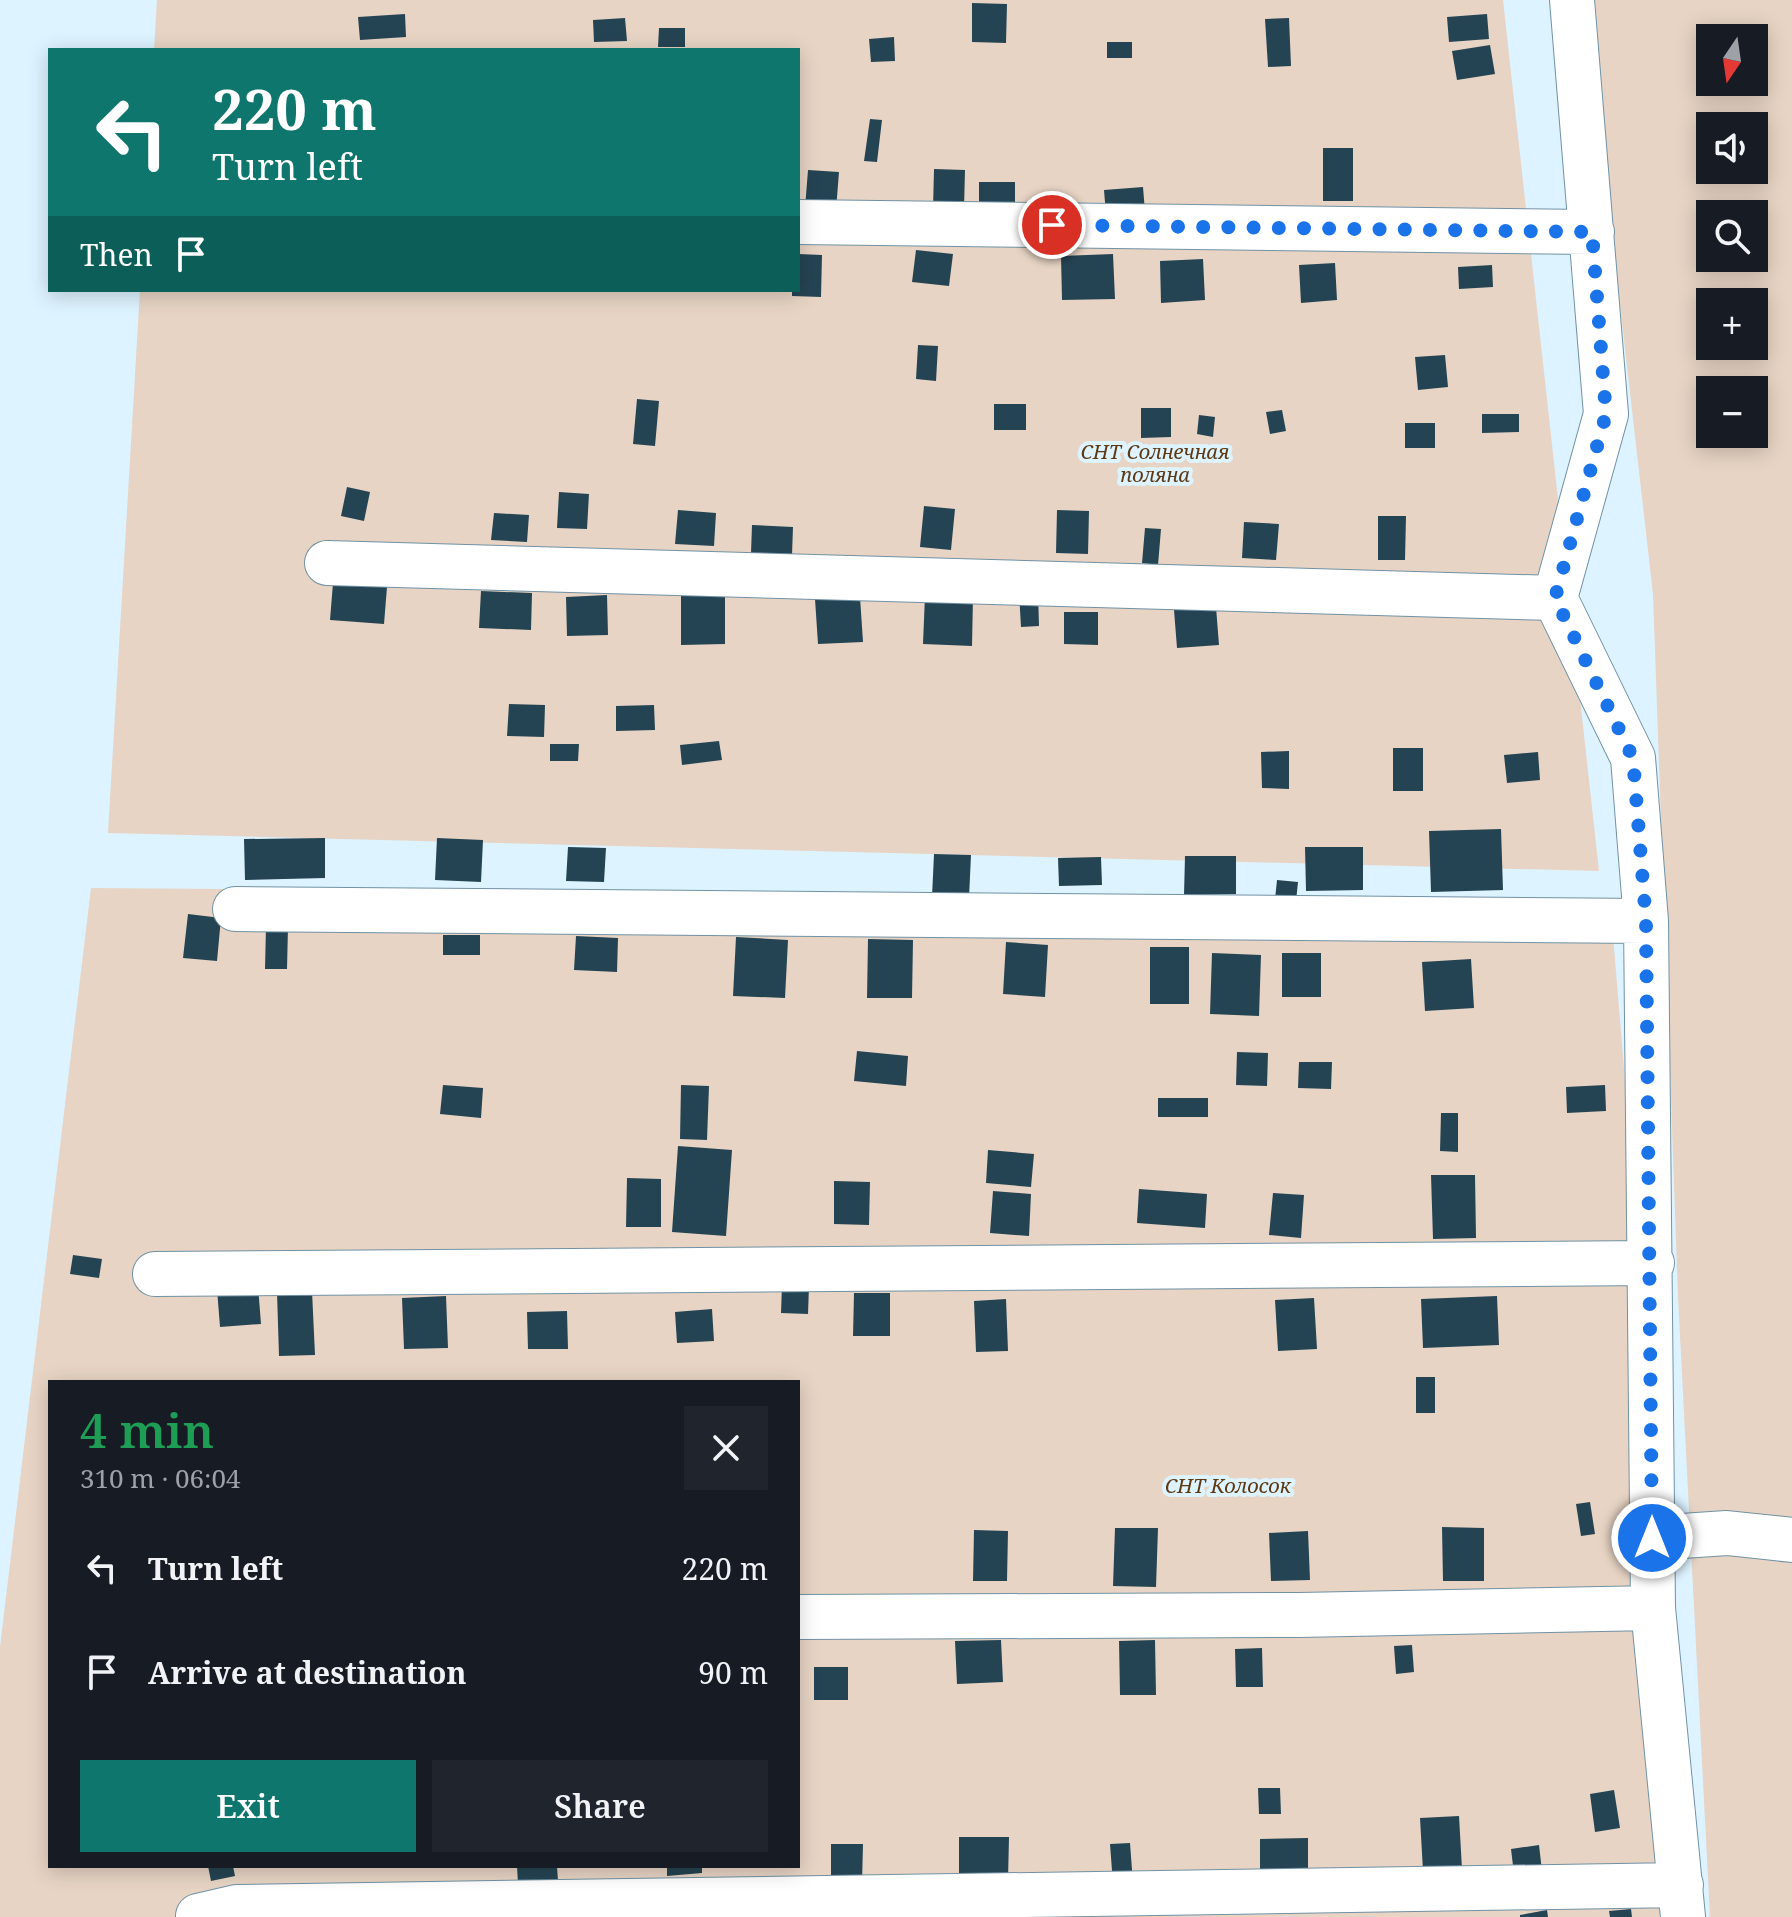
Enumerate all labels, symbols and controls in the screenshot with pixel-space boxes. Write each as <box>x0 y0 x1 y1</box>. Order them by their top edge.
north arrow <box>1696 24 1768 96</box>
map controls <box>1696 24 1768 448</box>
text: 220 m <box>212 70 377 146</box>
icon: left <box>80 80 184 184</box>
button: sound <box>1696 112 1768 184</box>
text: Turn left <box>212 142 363 191</box>
pin <box>1018 191 1086 259</box>
button: search <box>1696 200 1768 272</box>
icon: arrive <box>1030 203 1074 247</box>
icon: arrive <box>169 232 213 276</box>
text: Then <box>80 234 153 275</box>
button: + <box>1696 288 1768 360</box>
button: − <box>1696 376 1768 448</box>
park label: СНТ Солнечная поляна <box>1081 438 1229 488</box>
text: 4 min <box>80 1397 214 1462</box>
button: close <box>684 1406 768 1490</box>
text: 310 m · 06:04 <box>80 1460 241 1496</box>
park label: СНТ Колосок <box>1165 1472 1292 1499</box>
position arrow <box>1610 1496 1694 1580</box>
icon: left <box>80 1546 124 1590</box>
text: Turn left <box>148 1548 283 1589</box>
text: 220 m <box>682 1548 768 1589</box>
icon: arrive <box>80 1650 124 1694</box>
text: Arrive at destination <box>148 1652 467 1693</box>
text: 90 m <box>698 1652 768 1693</box>
button: Exit <box>80 1760 416 1852</box>
button: Share <box>432 1760 768 1852</box>

